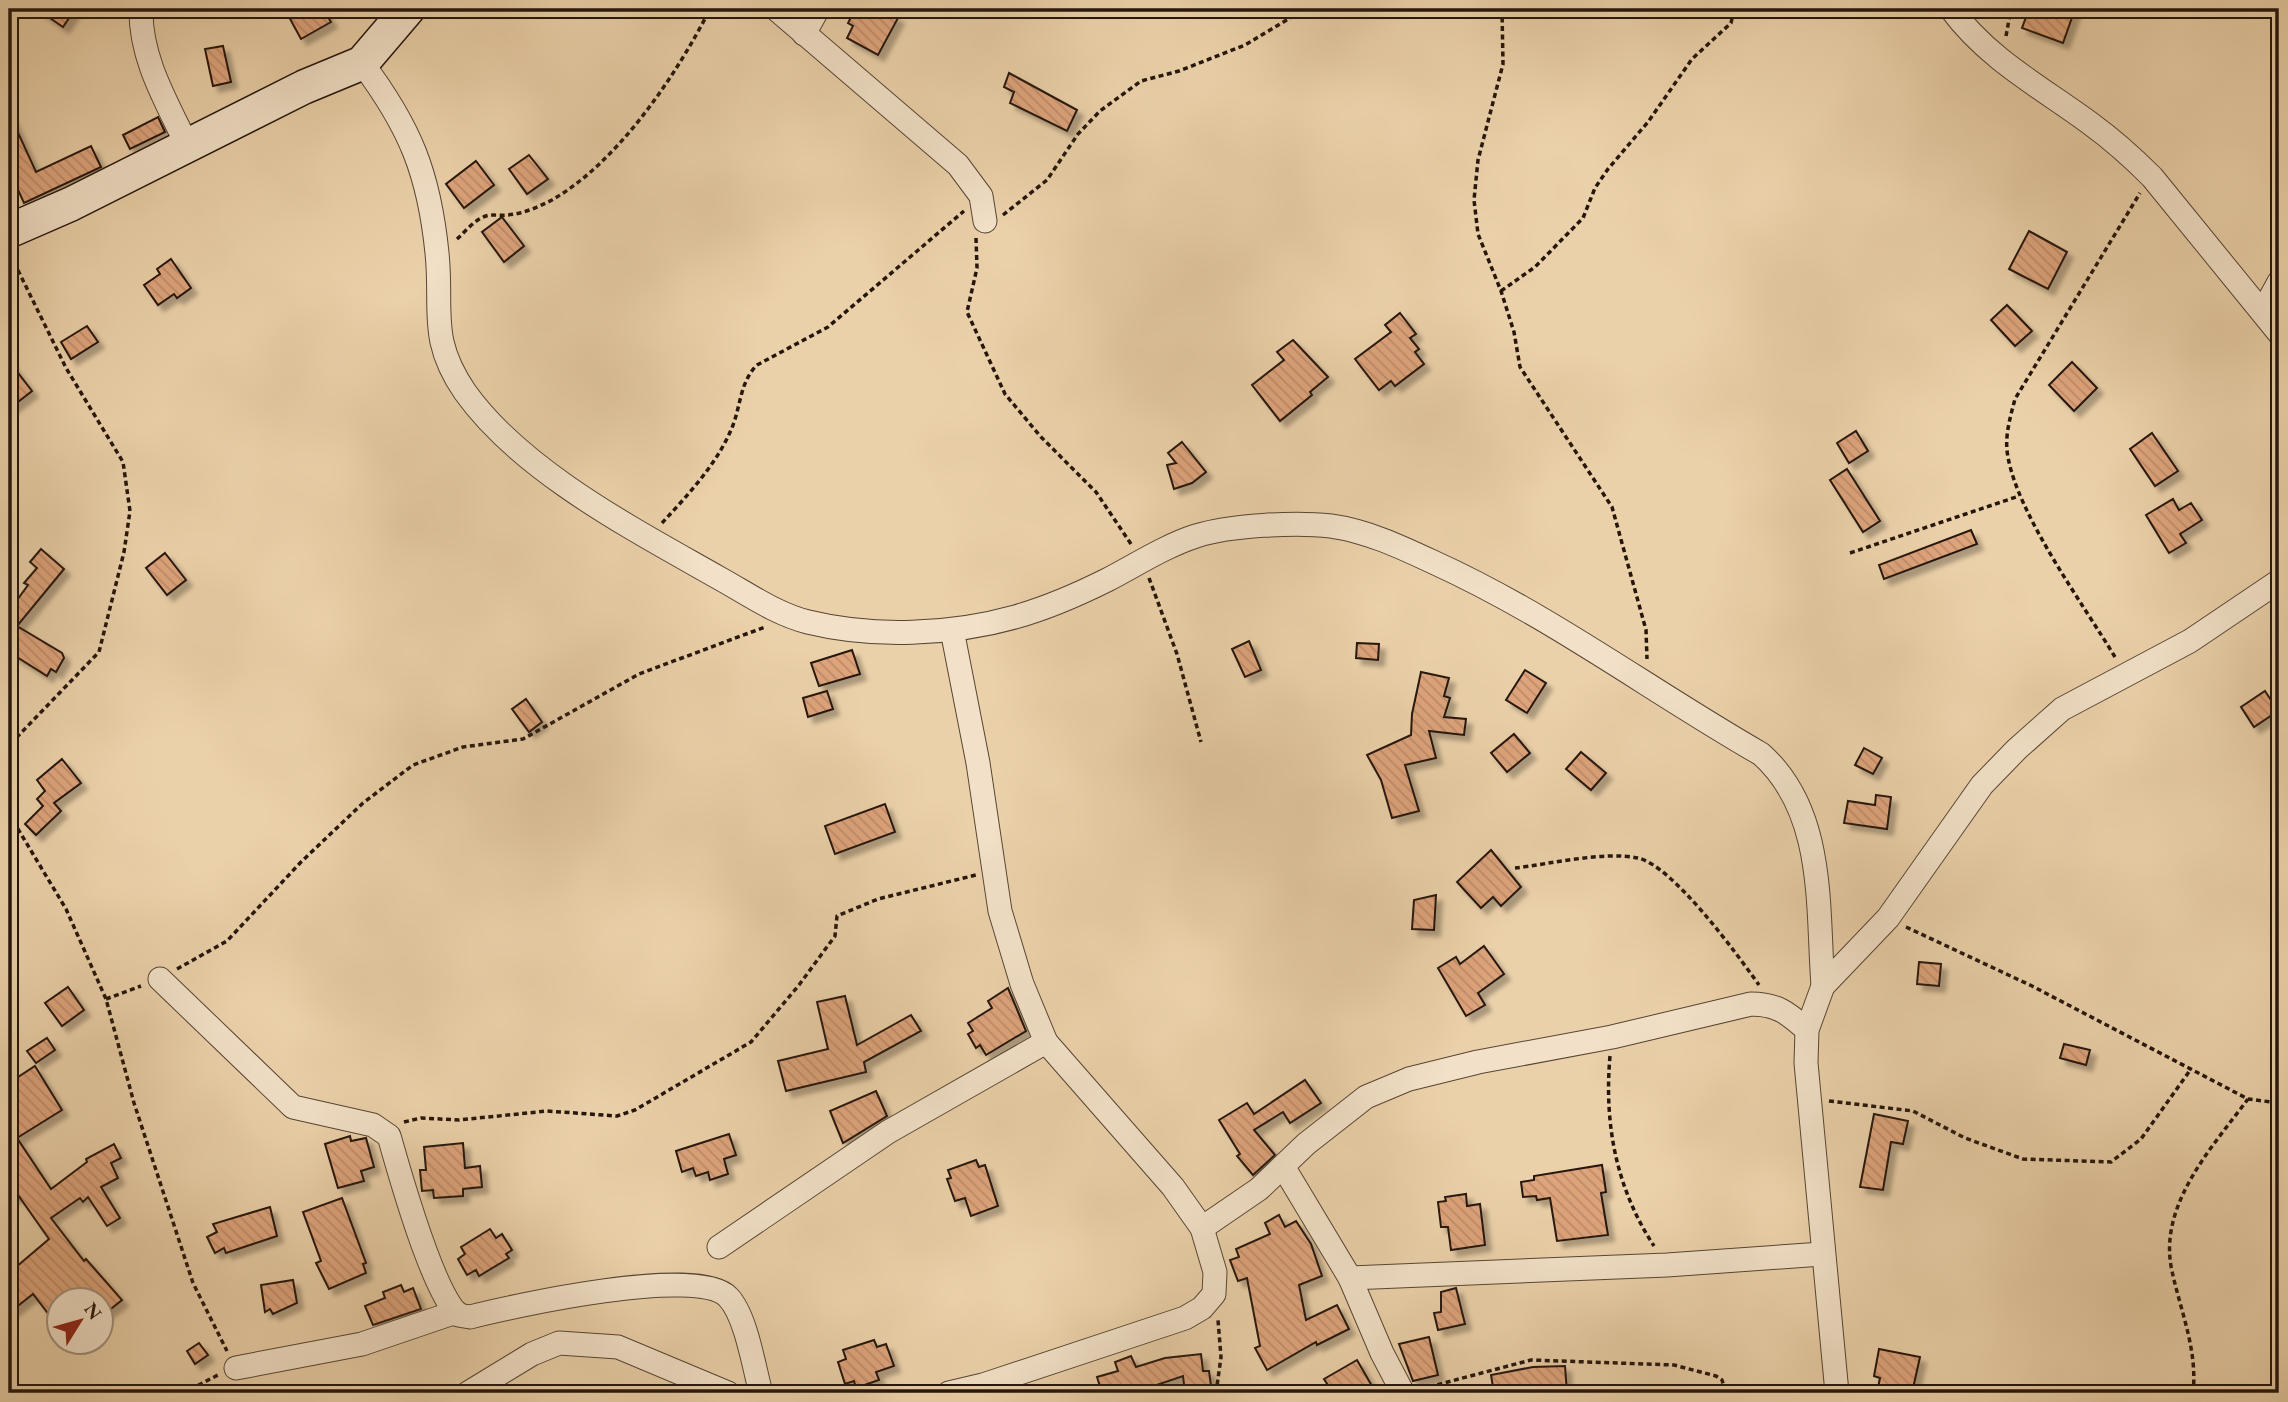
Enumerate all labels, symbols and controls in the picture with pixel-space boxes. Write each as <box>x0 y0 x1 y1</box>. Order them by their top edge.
north arrow <box>46 1286 116 1356</box>
text: N <box>79 1297 108 1325</box>

